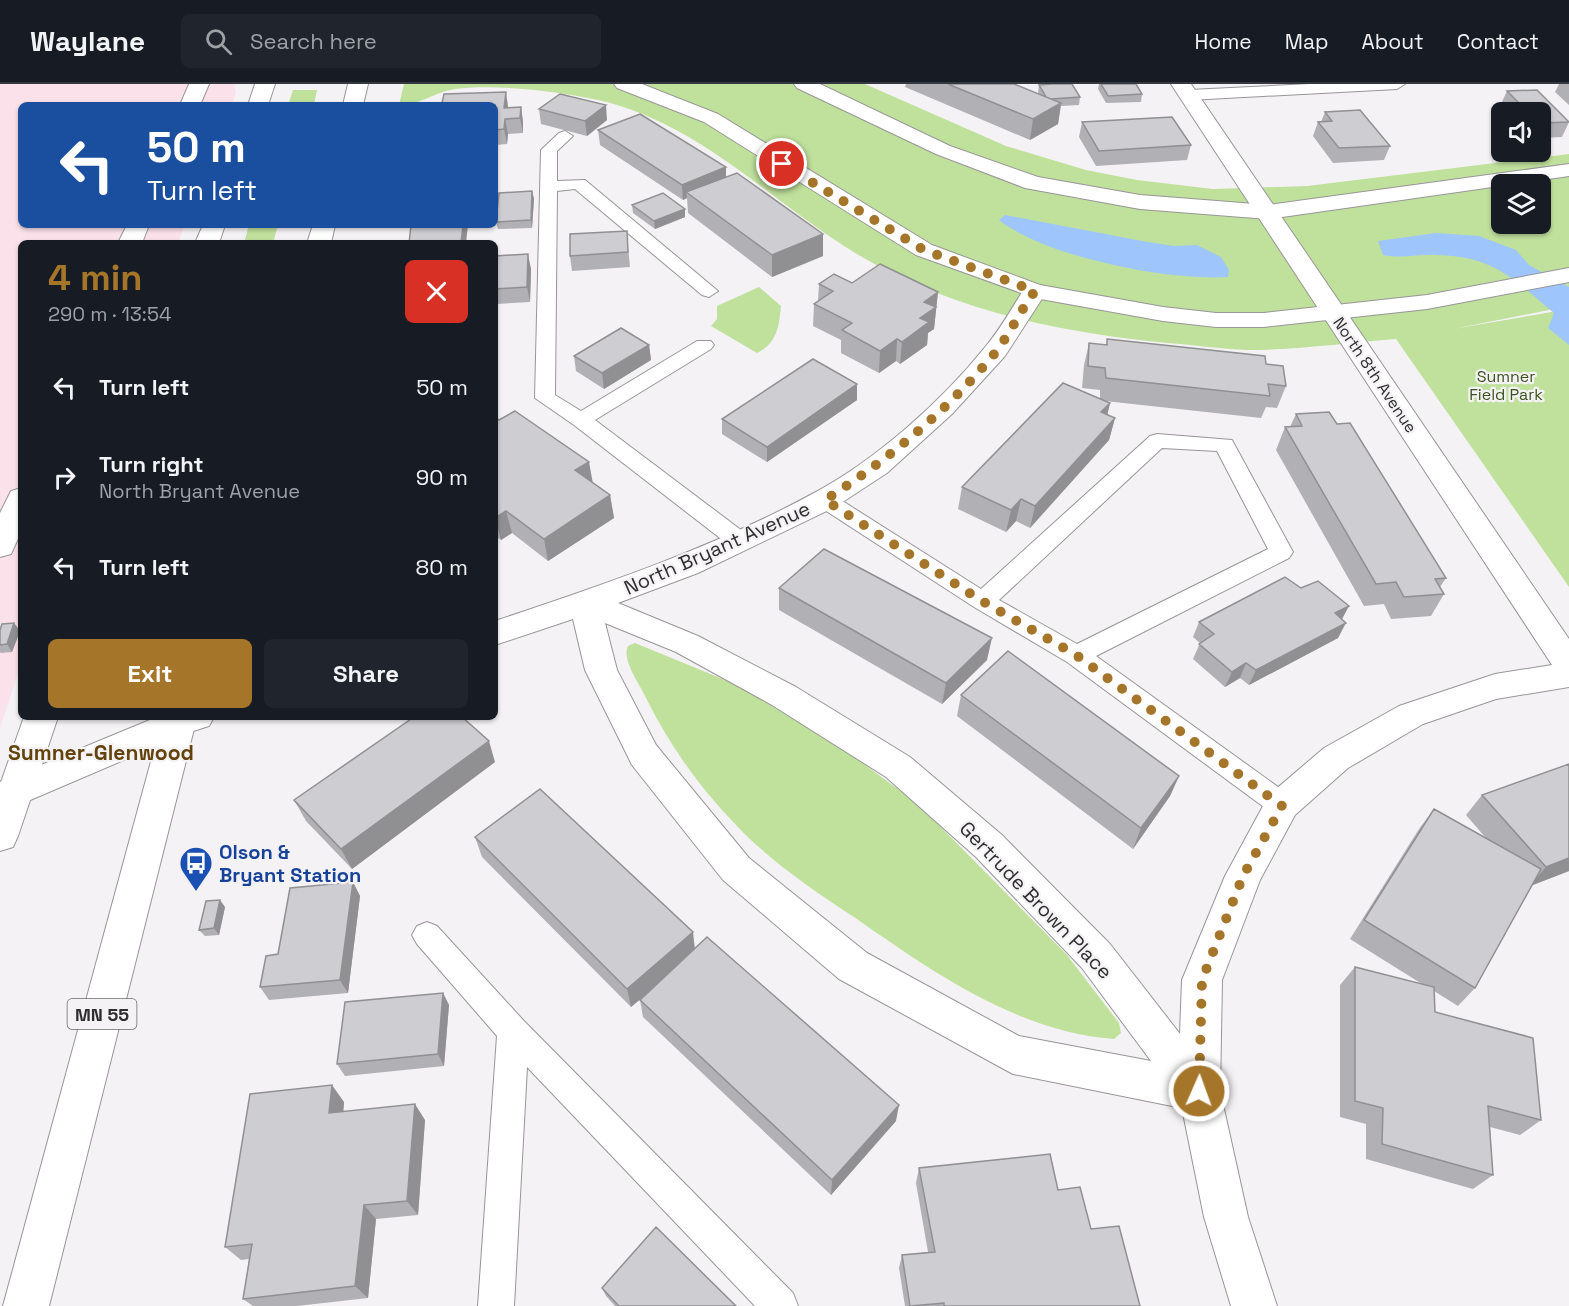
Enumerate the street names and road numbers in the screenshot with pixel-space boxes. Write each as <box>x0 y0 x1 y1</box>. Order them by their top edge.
street label: North 8th Avenue <box>1328 313 1422 437</box>
street label: North Bryant Avenue <box>620 495 814 601</box>
street label: Gertrude Brown Place <box>954 816 1118 984</box>
road number: MN 55 <box>68 999 136 1029</box>

